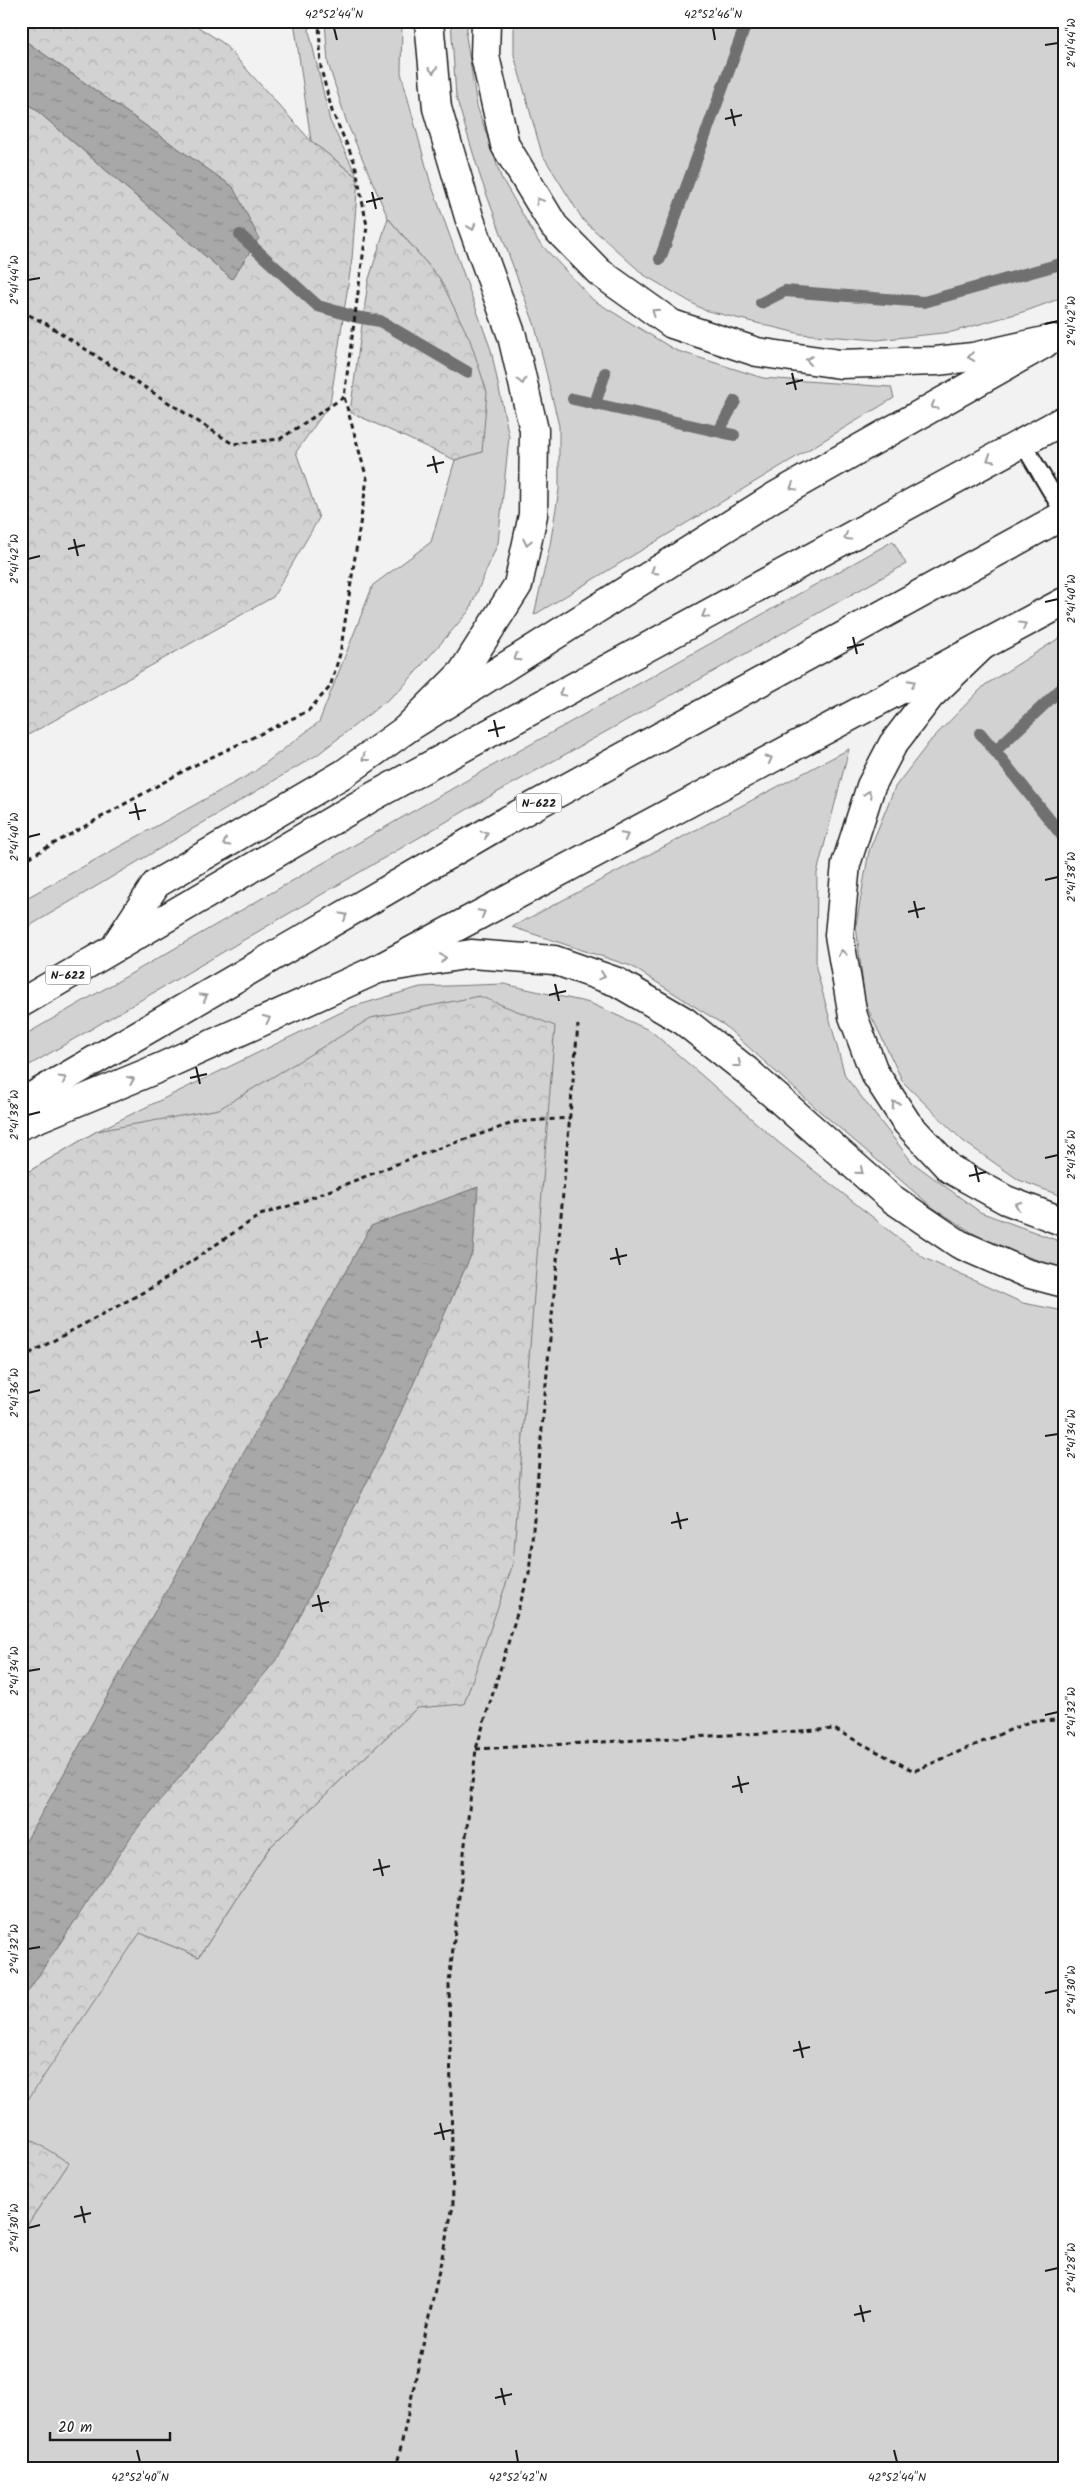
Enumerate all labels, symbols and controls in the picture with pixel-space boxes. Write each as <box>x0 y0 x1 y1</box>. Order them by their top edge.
text: 42°52'44"N <box>305 5 363 24</box>
text: 42°52'46"N <box>684 5 742 24</box>
text: 2°41'44"W <box>1062 18 1081 68</box>
one-way arrow <box>428 66 439 74</box>
one-way arrow <box>536 198 545 207</box>
one-way arrow <box>466 222 476 231</box>
text: 2°41'44"W <box>5 255 24 305</box>
text: 2°41'42"W <box>1062 296 1081 346</box>
one-way arrow <box>651 309 661 318</box>
one-way arrow <box>966 351 975 361</box>
one-way arrow <box>805 355 813 365</box>
one-way arrow <box>516 377 527 386</box>
one-way arrow <box>930 400 939 410</box>
one-way arrow <box>986 453 995 463</box>
one-way arrow <box>789 481 798 491</box>
one-way arrow <box>844 531 853 541</box>
text: 2°41'42"W <box>5 534 24 584</box>
one-way arrow <box>523 538 533 546</box>
one-way arrow <box>650 565 659 574</box>
text: 2°41'40"W <box>1062 574 1081 624</box>
one-way arrow <box>701 609 710 619</box>
one-way arrow <box>1017 621 1026 631</box>
one-way arrow <box>513 652 522 662</box>
one-way arrow <box>907 679 916 689</box>
one-way arrow <box>558 687 567 697</box>
one-way arrow <box>361 752 371 761</box>
one-way arrow <box>763 755 772 765</box>
one-way arrow <box>863 791 873 799</box>
road number: N-622 <box>516 794 562 812</box>
text: 2°41'40"W <box>5 812 24 862</box>
one-way arrow <box>479 830 488 840</box>
one-way arrow <box>620 832 629 842</box>
one-way arrow <box>223 836 232 846</box>
text: 2°41'38"W <box>1062 852 1081 902</box>
one-way arrow <box>477 909 486 919</box>
one-way arrow <box>339 912 348 922</box>
one-way arrow <box>837 948 848 957</box>
one-way arrow <box>439 954 447 964</box>
road number: N-622 <box>46 966 90 984</box>
one-way arrow <box>597 971 606 981</box>
one-way arrow <box>198 994 207 1004</box>
one-way arrow <box>262 1015 271 1025</box>
one-way arrow <box>732 1058 741 1066</box>
one-way arrow <box>58 1075 67 1085</box>
one-way arrow <box>126 1075 135 1086</box>
text: 2°41'38"W <box>5 1090 24 1140</box>
one-way arrow <box>892 1101 901 1110</box>
text: 2°41'36"W <box>1062 1130 1081 1180</box>
one-way arrow <box>855 1165 864 1174</box>
one-way arrow <box>1015 1200 1023 1210</box>
text: 2°41'36"W <box>5 1368 24 1418</box>
text: 2°41'34"W <box>1062 1409 1081 1459</box>
text: 2°41'34"W <box>5 1646 24 1696</box>
text: 2°41'32"W <box>1062 1687 1081 1737</box>
text: 2°41'32"W <box>5 1924 24 1974</box>
text: 2°41'30"W <box>1062 1965 1081 2015</box>
text: 2°41'30"W <box>5 2203 24 2253</box>
text: 2°41'28"W <box>1062 2243 1081 2293</box>
scale bar <box>50 2410 170 2442</box>
text: 20 m <box>58 2416 92 2440</box>
text: 42°52'40"N <box>111 2468 169 2487</box>
text: 42°52'42"N <box>489 2468 547 2487</box>
text: 42°52'44"N <box>868 2468 926 2487</box>

